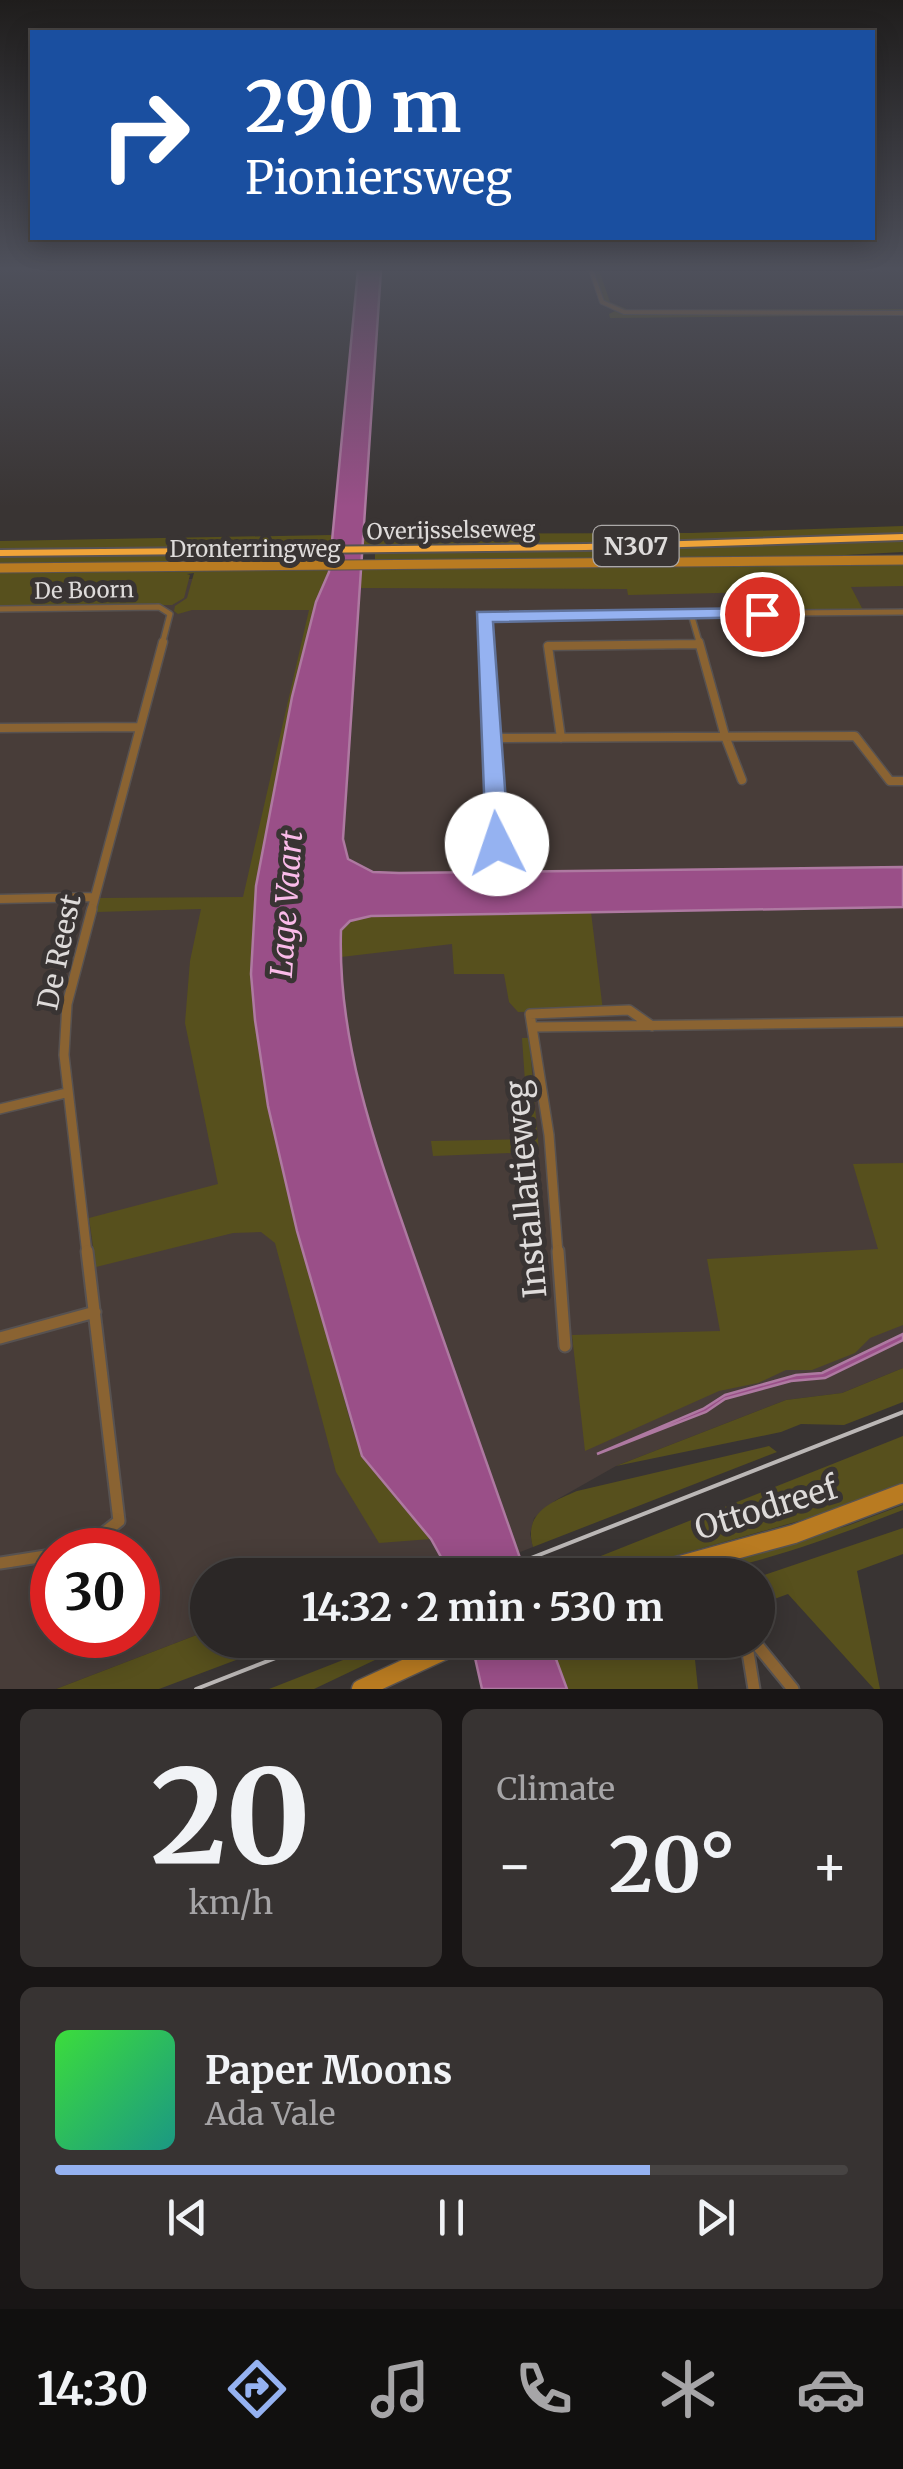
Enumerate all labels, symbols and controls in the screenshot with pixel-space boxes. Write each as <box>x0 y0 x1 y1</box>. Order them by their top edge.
text: 290 m <box>245 63 461 151</box>
icon: right <box>80 70 210 200</box>
text: Pioniersweg <box>245 150 512 206</box>
street label: Overijsselseweg <box>366 515 536 545</box>
road number: N307 <box>594 526 678 566</box>
street label: Dronterringweg <box>169 535 341 563</box>
pin <box>720 572 805 657</box>
street label: De Boorn <box>34 575 134 605</box>
icon: arrive <box>735 587 790 642</box>
position arrow <box>445 792 549 896</box>
water label: Lage Vaart <box>262 829 310 979</box>
street label: De Reest <box>29 891 89 1013</box>
street label: Installatieweg <box>497 1079 555 1299</box>
street label: Ottodreef <box>690 1467 844 1549</box>
speed limit sign: 30 <box>30 1528 160 1658</box>
text: 14:32 · 2 min · 530 m <box>301 1584 664 1631</box>
text: 20 <box>150 1736 311 1899</box>
text: Climate <box>497 1769 615 1809</box>
text: 20° <box>609 1818 736 1912</box>
text: − <box>497 1831 533 1900</box>
text: + <box>811 1831 848 1900</box>
text: km/h <box>188 1883 273 1923</box>
text: Paper Moons <box>205 2047 452 2094</box>
text: Ada Vale <box>205 2094 335 2134</box>
icon: previous <box>160 2190 215 2245</box>
icon: pause <box>424 2190 479 2245</box>
icon: next <box>688 2190 743 2245</box>
icon: directions <box>222 2354 292 2424</box>
icon: music <box>365 2354 435 2424</box>
icon: phone <box>509 2354 579 2424</box>
icon: climate <box>653 2354 723 2424</box>
icon: car <box>796 2354 866 2424</box>
text: 14:30 <box>37 2361 148 2417</box>

